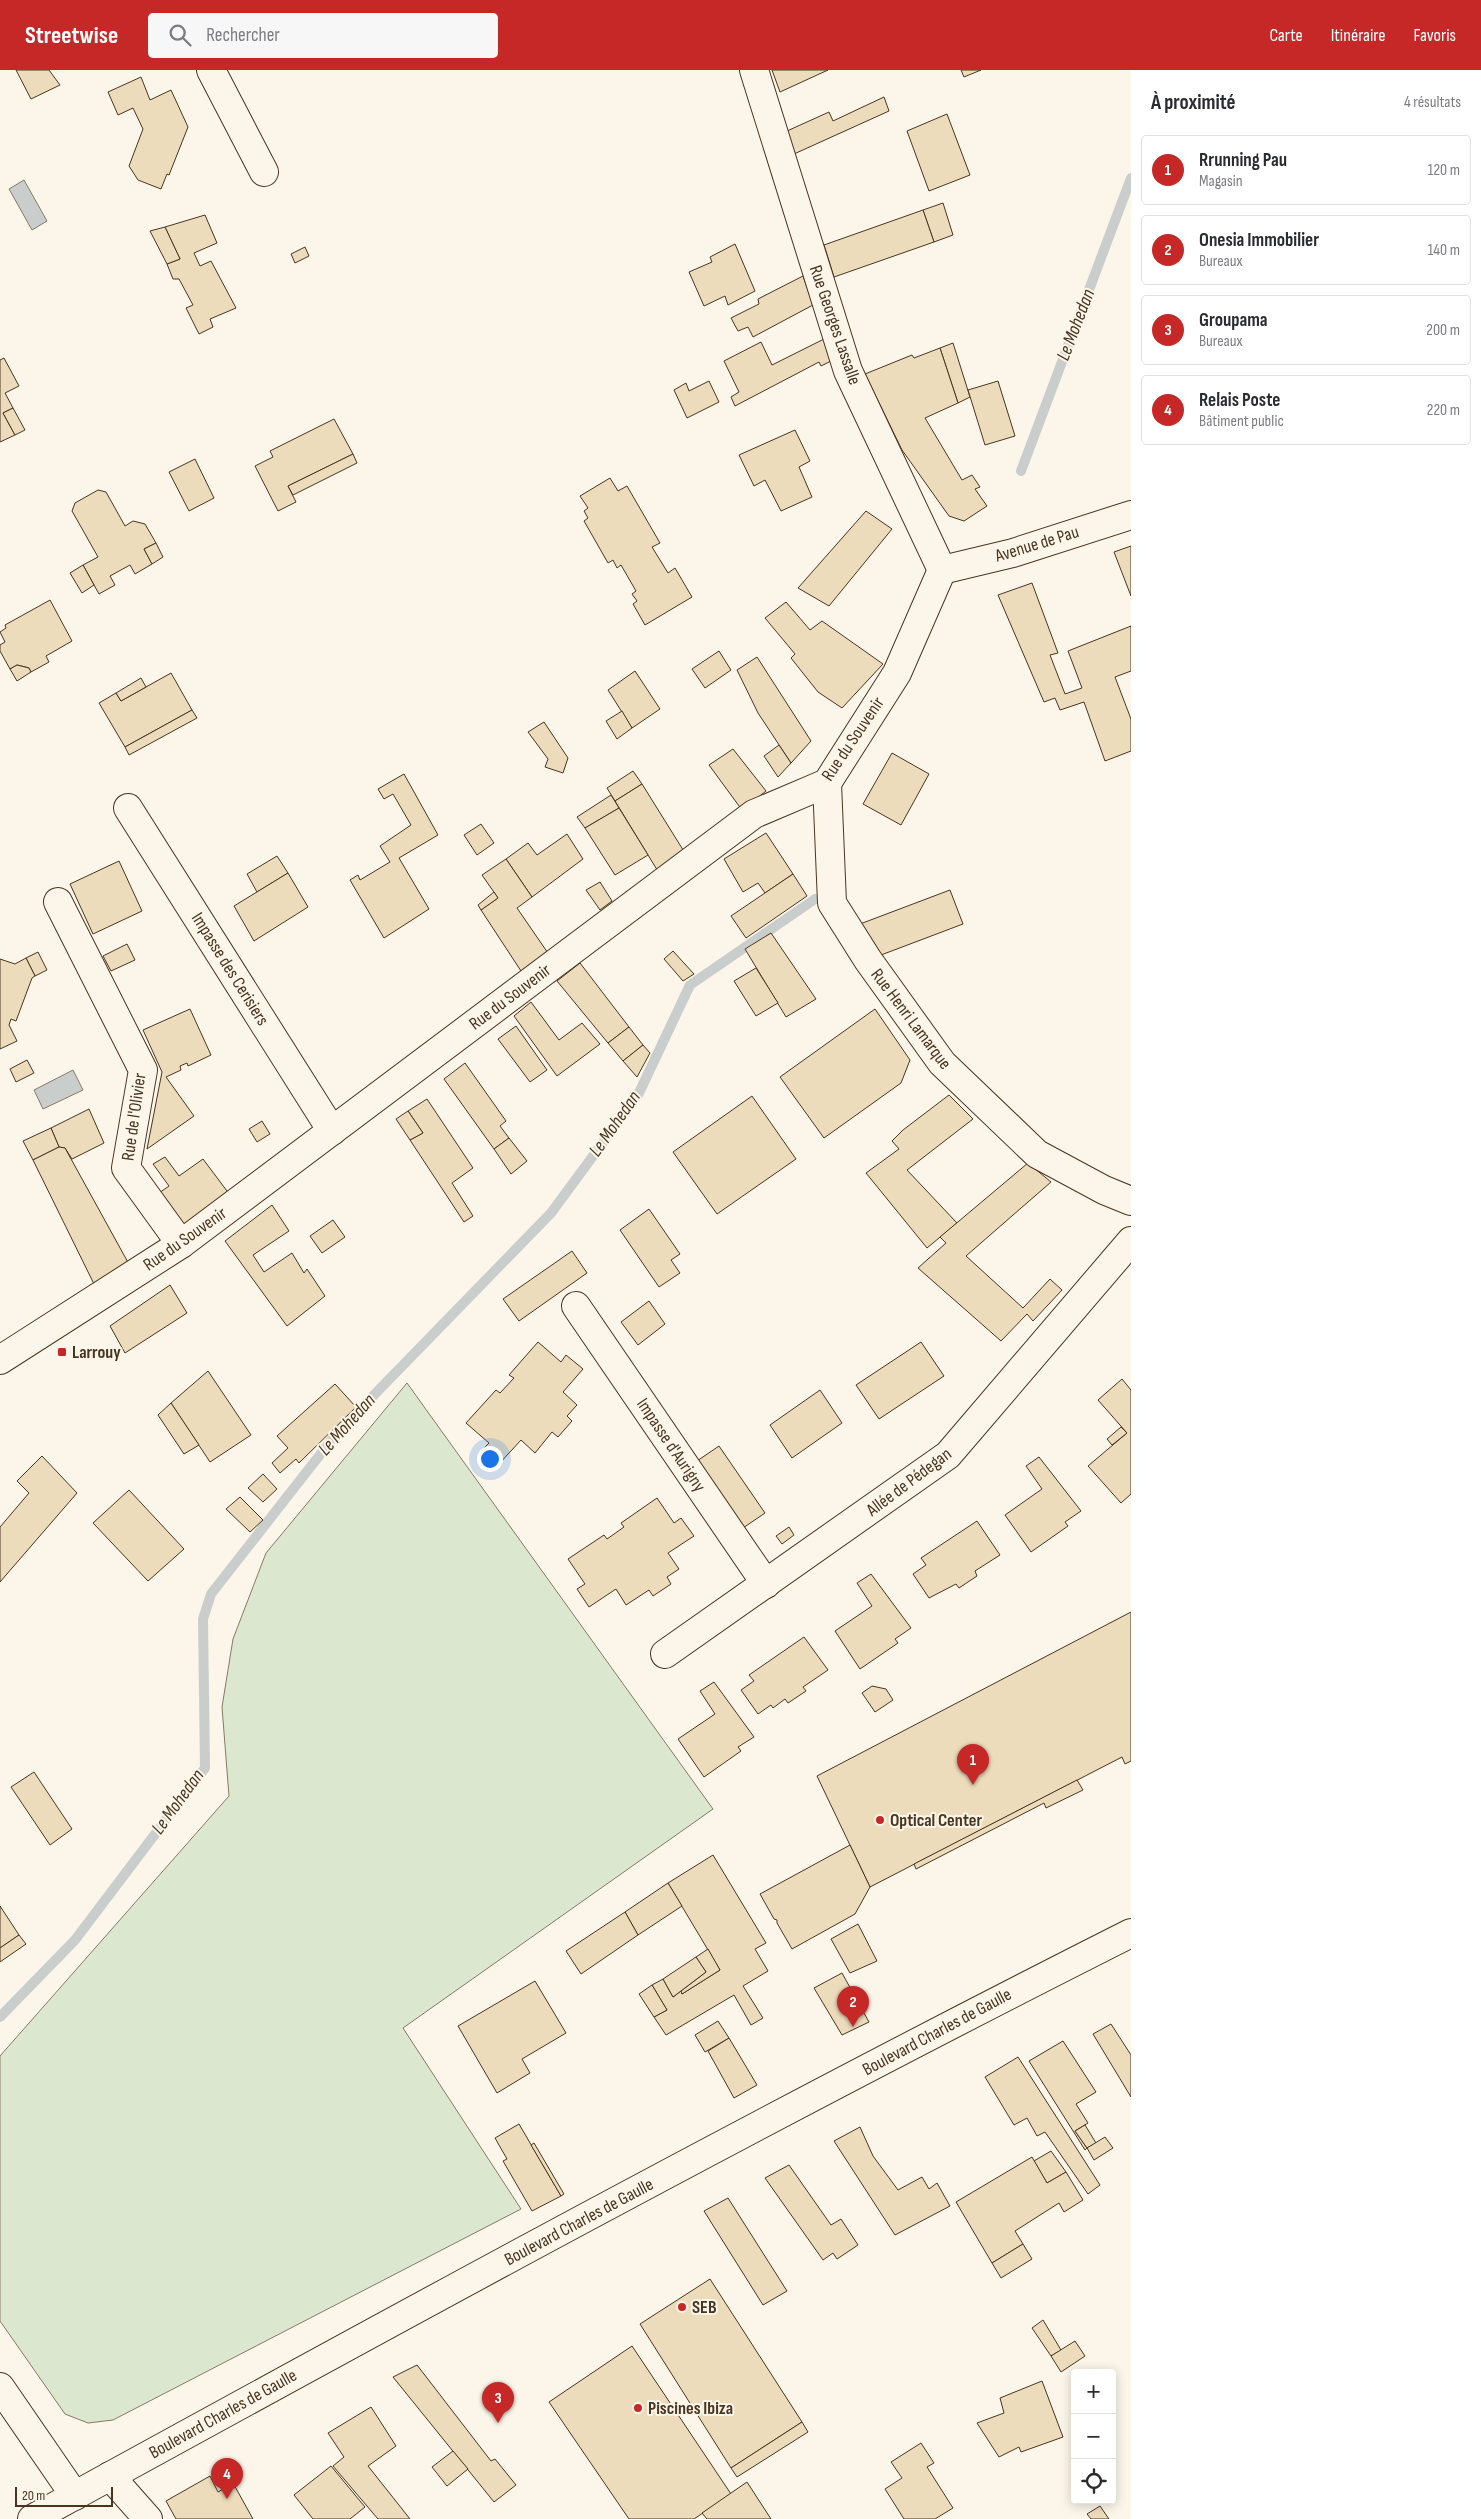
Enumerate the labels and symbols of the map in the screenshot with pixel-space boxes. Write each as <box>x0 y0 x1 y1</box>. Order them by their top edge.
street label: Rue Georges Lassalle <box>805 262 865 388</box>
water label: Le Mohedan <box>1052 286 1100 364</box>
street label: Avenue de Pau <box>992 521 1081 567</box>
street label: Rue du Souvenir <box>817 693 889 785</box>
street label: Impasse des Cerisiers <box>187 909 273 1029</box>
street label: Rue du Souvenir <box>465 959 555 1035</box>
street label: Rue Henri Lamarque <box>866 965 956 1073</box>
street label: Rue de l'Olivier <box>117 1072 151 1162</box>
water label: Le Mohedan <box>584 1087 646 1161</box>
street label: Rue du Souvenir <box>139 1203 231 1275</box>
place label: Larrouy <box>72 1342 121 1363</box>
marker: Larrouy <box>56 1346 68 1358</box>
water label: Le Mohedan <box>313 1390 381 1460</box>
street label: Impasse d'Aurigny <box>632 1394 710 1496</box>
street label: Allée de Pédegan <box>862 1443 956 1521</box>
your location <box>477 1446 503 1472</box>
pin: 1 <box>957 1744 989 1785</box>
water label: Le Mohedan <box>147 1765 209 1839</box>
place label: Optical Center <box>890 1810 982 1831</box>
marker: Optical Center <box>874 1814 886 1826</box>
street label: Boulevard Charles de Gaulle <box>859 1984 1015 2080</box>
pin: 2 <box>837 1986 869 2027</box>
street label: Boulevard Charles de Gaulle <box>501 2174 657 2270</box>
place label: SEB <box>692 2297 717 2318</box>
marker: SEB <box>676 2301 688 2313</box>
street label: Boulevard Charles de Gaulle <box>145 2365 301 2463</box>
pin: 3 <box>482 2382 514 2423</box>
place label: Piscines Ibiza <box>648 2398 733 2419</box>
marker: Piscines Ibiza <box>632 2402 644 2414</box>
pin: 4 <box>211 2458 243 2499</box>
scale bar <box>15 2484 112 2507</box>

